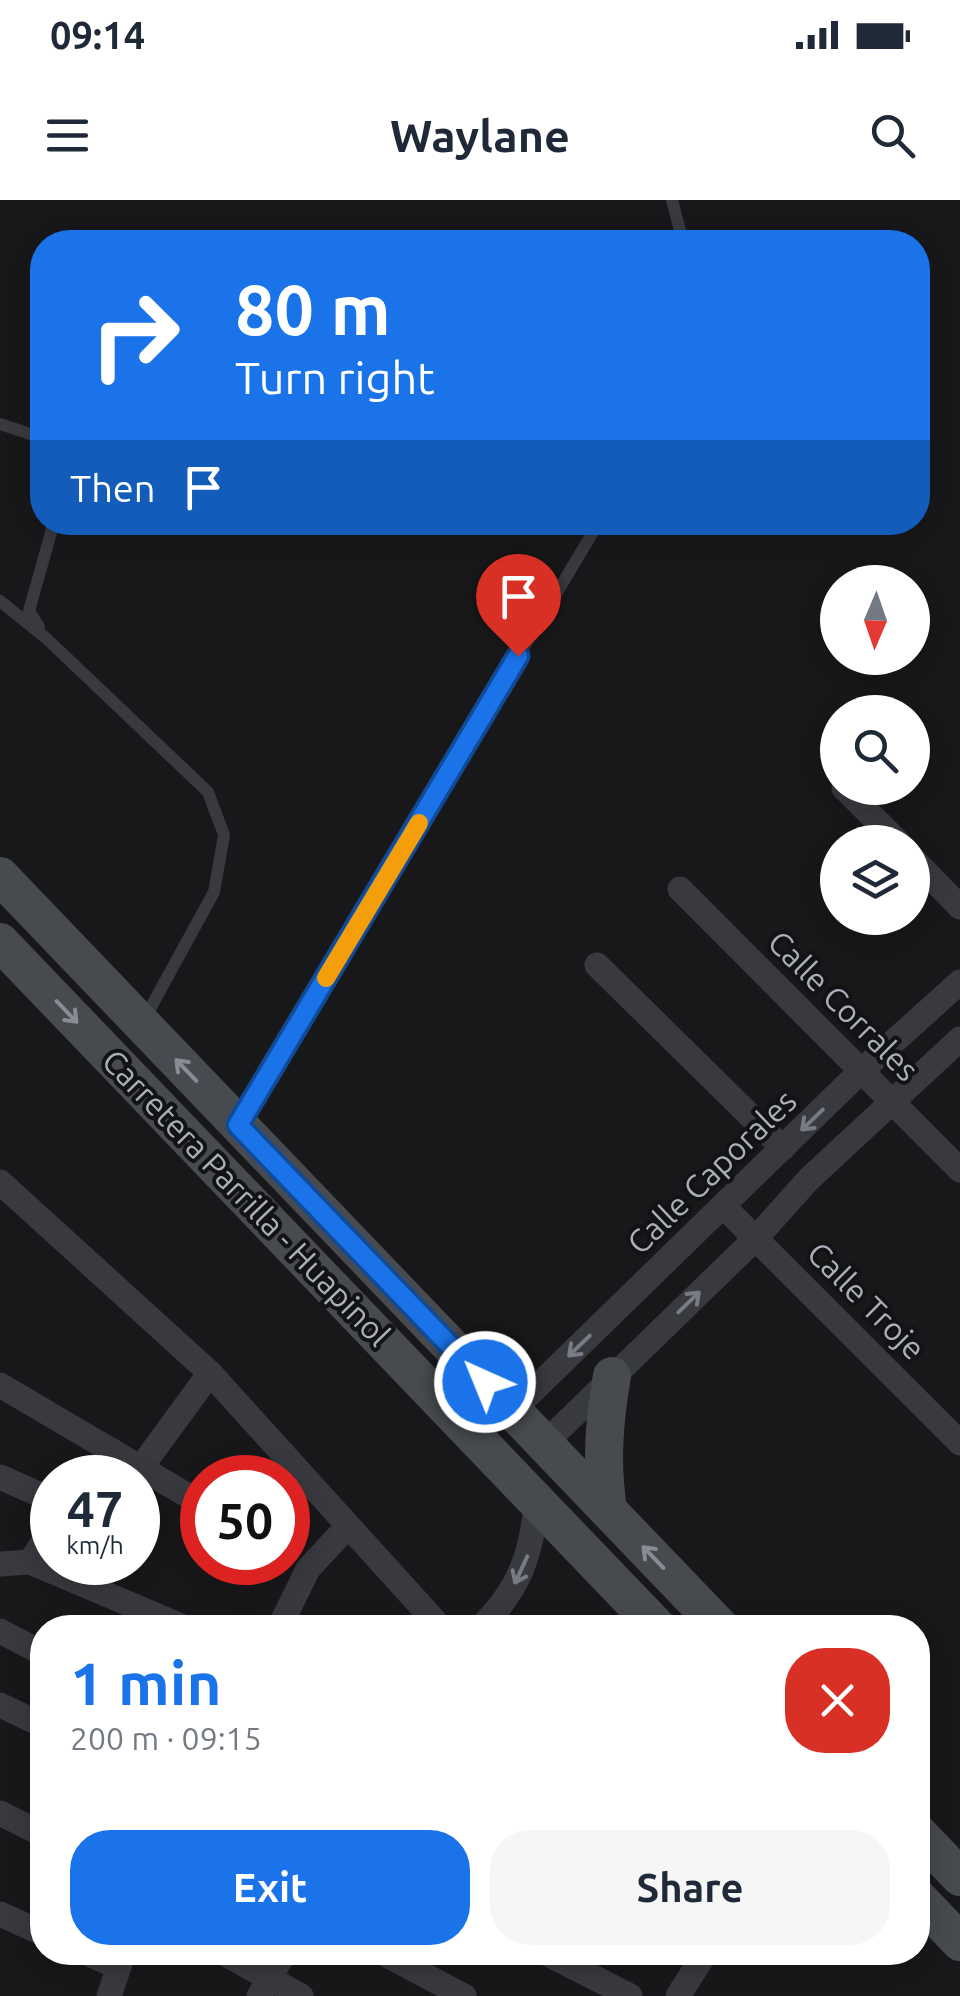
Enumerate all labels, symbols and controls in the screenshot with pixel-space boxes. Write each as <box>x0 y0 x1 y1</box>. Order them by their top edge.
text: 09:14 <box>50 14 145 56</box>
icon: menu <box>40 108 95 163</box>
icon: search <box>865 108 920 163</box>
text: Waylane <box>390 110 570 161</box>
icon: right <box>70 270 200 400</box>
text: 80 m <box>235 270 391 348</box>
text: Turn right <box>235 352 435 403</box>
icon: arrive <box>176 460 231 515</box>
text: Then <box>70 467 156 509</box>
pin <box>476 554 561 657</box>
north arrow <box>820 565 930 675</box>
map controls <box>820 565 930 935</box>
icon: arrive <box>491 569 546 624</box>
button: search <box>820 695 930 805</box>
button: layers <box>820 825 930 935</box>
street label: Calle Corrales <box>761 923 926 1088</box>
one-way arrow <box>55 999 79 1024</box>
street label: Carretera Parrilla - Huapinol <box>96 1042 398 1353</box>
one-way arrow <box>174 1059 198 1083</box>
street label: Calle Caporales <box>620 1082 803 1261</box>
one-way arrow <box>800 1108 824 1132</box>
street label: Calle Troje <box>801 1234 933 1366</box>
one-way arrow <box>676 1291 701 1314</box>
position arrow <box>433 1330 537 1434</box>
one-way arrow <box>567 1334 591 1358</box>
speed limit sign: 50 <box>180 1455 310 1585</box>
text: 47 <box>67 1480 123 1536</box>
text: km/h <box>66 1531 124 1559</box>
one-way arrow <box>642 1545 665 1570</box>
one-way arrow <box>511 1554 529 1585</box>
button: close <box>785 1648 890 1753</box>
text: 1 min <box>70 1649 222 1716</box>
text: 200 m · 09:15 <box>70 1720 262 1756</box>
button: Exit <box>70 1830 470 1945</box>
button: Share <box>490 1830 890 1945</box>

